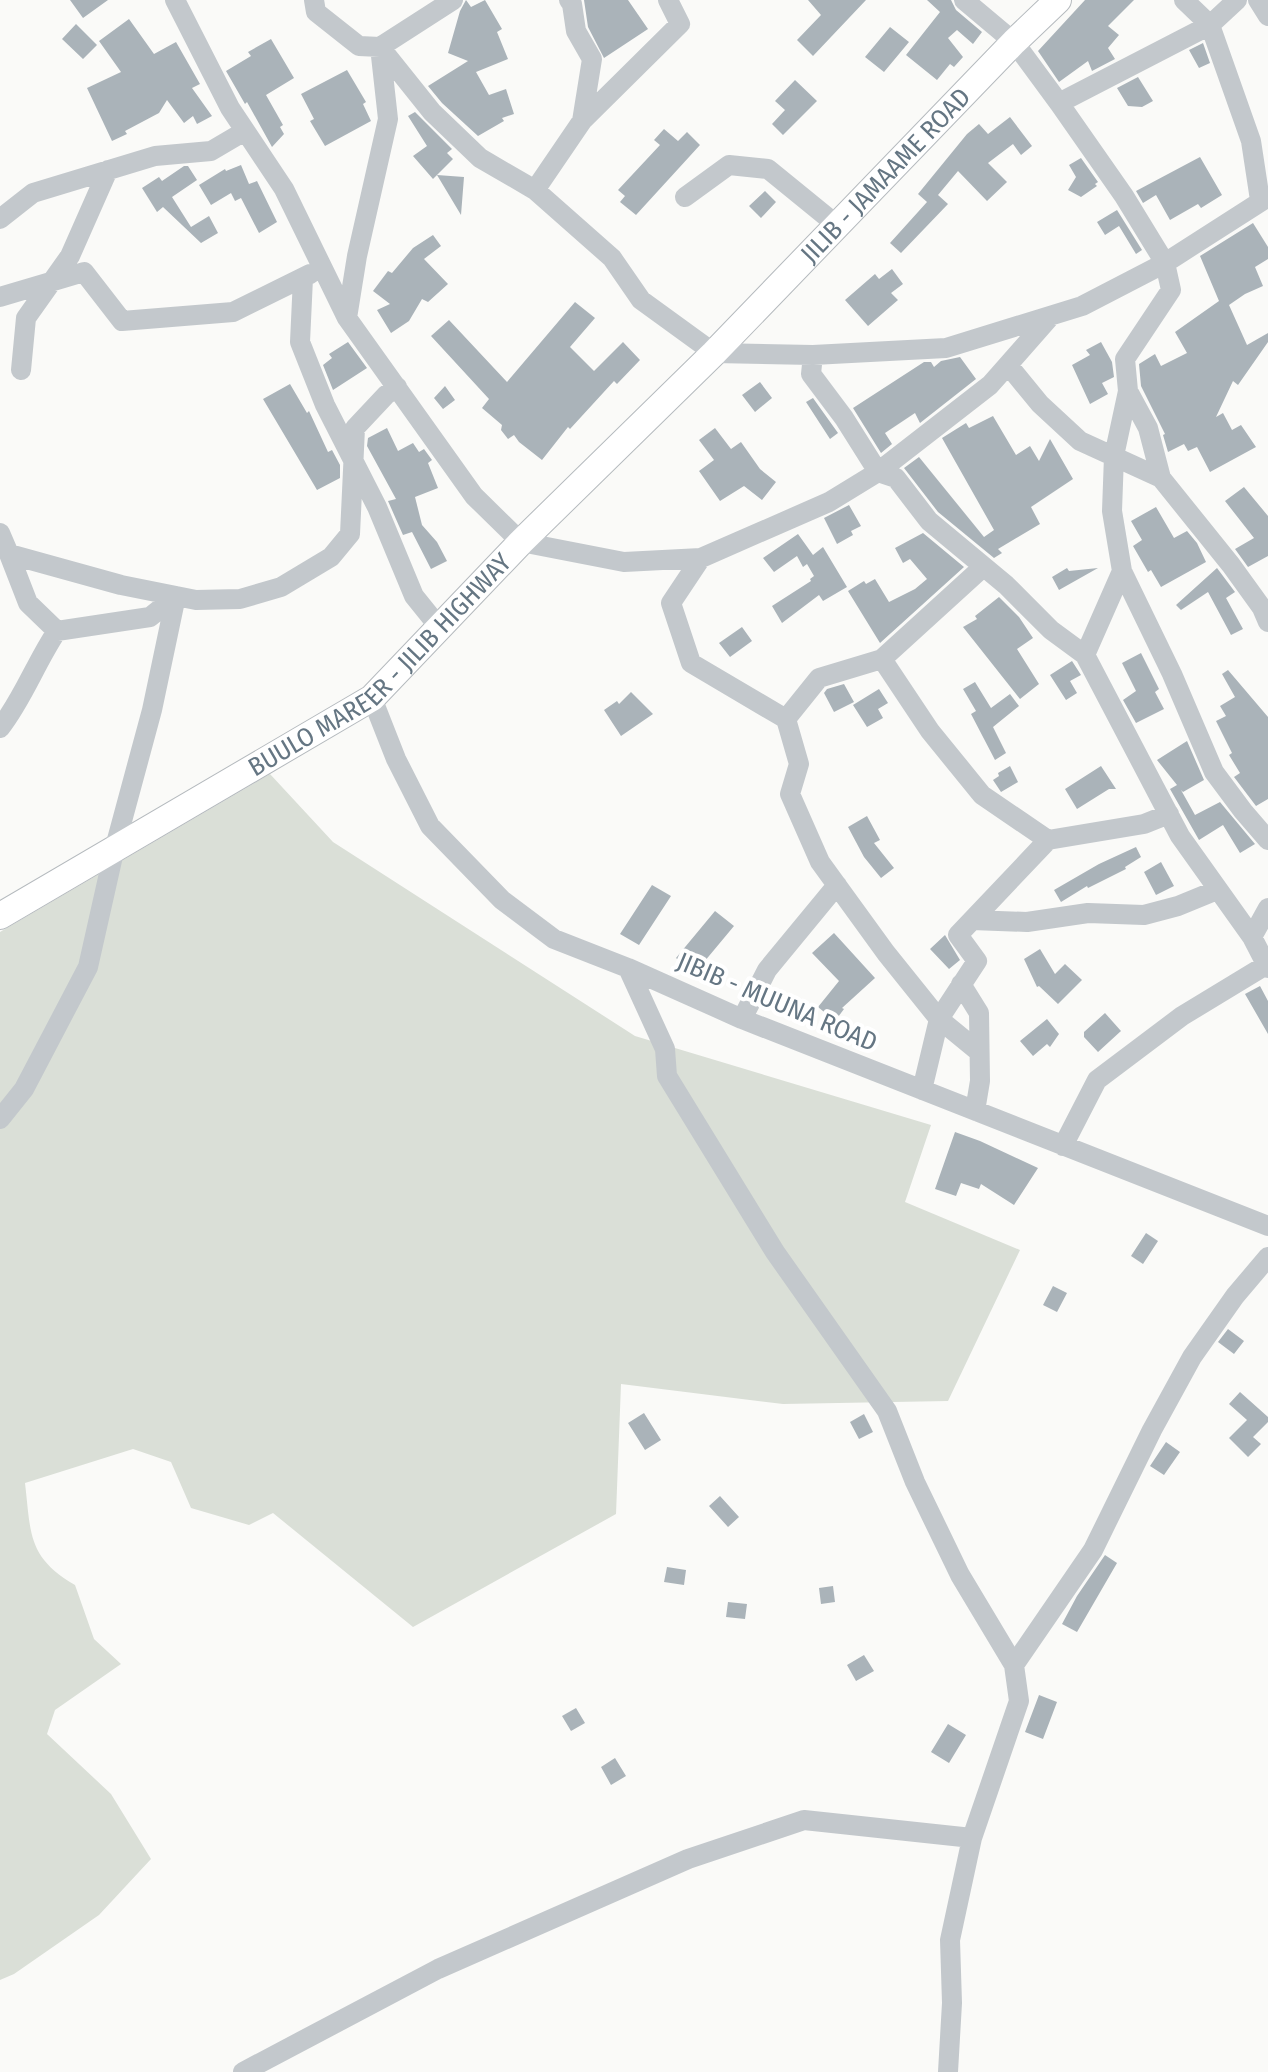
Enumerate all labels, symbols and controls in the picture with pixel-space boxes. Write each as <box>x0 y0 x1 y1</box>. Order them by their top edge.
street label: JILIB - JAMAAME ROAD <box>794 81 977 269</box>
street label: BUULO MAREER - JILIB HIGHWAY <box>243 547 518 783</box>
street label: JIBIB - MUUNA ROAD <box>672 946 882 1058</box>

